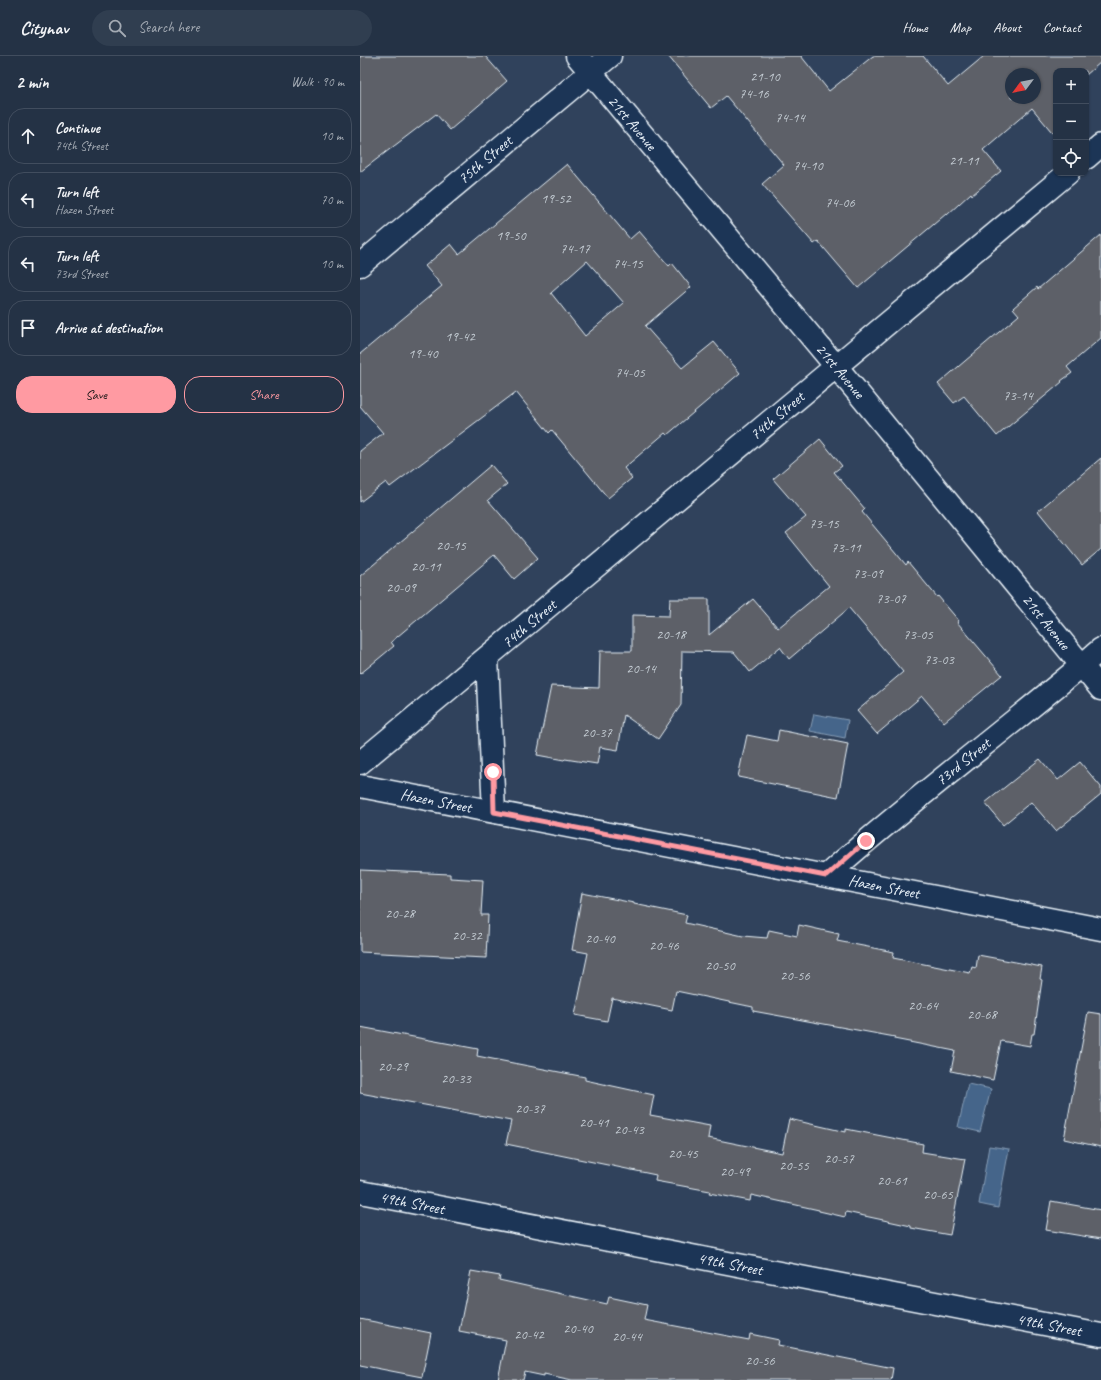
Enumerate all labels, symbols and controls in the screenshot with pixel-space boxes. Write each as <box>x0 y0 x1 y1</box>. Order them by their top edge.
search box <box>92 10 372 46</box>
text: Citynav <box>20 16 68 40</box>
icon: search <box>106 17 128 39</box>
text: Search here <box>138 18 199 37</box>
text: Home <box>902 19 928 36</box>
text: Map <box>950 19 971 36</box>
text: About <box>993 19 1021 36</box>
text: Contact <box>1043 19 1081 36</box>
house number: 21-10 <box>750 68 782 85</box>
north arrow <box>1005 68 1041 104</box>
map controls <box>1053 68 1089 176</box>
button: + <box>1053 68 1089 104</box>
text: 2 min <box>16 72 49 93</box>
text: Walk · 90 m <box>291 74 344 90</box>
house number: 74-16 <box>739 85 770 102</box>
street label: 21st Avenue <box>603 91 662 156</box>
button: − <box>1053 104 1089 140</box>
house number: 74-14 <box>775 109 807 126</box>
text: Continue <box>55 119 100 138</box>
icon: ahead <box>17 125 39 147</box>
text: 10 m <box>321 128 343 144</box>
street label: 75th Street <box>454 130 518 189</box>
text: 74th Street <box>55 138 108 154</box>
button: locate <box>1053 140 1089 176</box>
house number: 21-11 <box>949 152 980 169</box>
house number: 74-10 <box>793 157 825 174</box>
text: Turn left <box>55 183 98 202</box>
icon: left <box>17 189 39 211</box>
house number: 19-52 <box>541 190 573 207</box>
text: 70 m <box>321 192 343 208</box>
house number: 74-06 <box>825 194 856 211</box>
text: Hazen Street <box>55 202 113 218</box>
house number: 19-50 <box>496 227 528 244</box>
house number: 74-17 <box>560 240 591 257</box>
text: Turn left <box>55 247 98 266</box>
icon: left <box>17 253 39 275</box>
house number: 74-15 <box>613 255 644 272</box>
text: 10 m <box>321 256 343 272</box>
text: 73rd Street <box>55 266 108 282</box>
icon: arrive <box>17 317 39 339</box>
text: Arrive at destination <box>55 319 162 338</box>
house number: 19-42 <box>445 328 477 345</box>
street label: 21st Avenue <box>811 339 870 404</box>
house number: 19-40 <box>408 345 440 362</box>
house number: 74-05 <box>615 364 646 381</box>
button: Save <box>16 376 176 413</box>
button: Share <box>184 376 344 413</box>
street label: 74th Street <box>746 386 810 445</box>
house number: 73-14 <box>1003 387 1035 404</box>
house number: 73-15 <box>809 515 840 532</box>
house number: 20-15 <box>436 537 467 554</box>
house number: 73-11 <box>831 539 862 556</box>
house number: 20-11 <box>411 558 442 575</box>
house number: 73-09 <box>853 565 885 582</box>
house number: 20-09 <box>386 579 418 596</box>
house number: 73-07 <box>876 590 907 607</box>
street label: 21st Avenue <box>1018 590 1076 655</box>
street label: 74th Street <box>498 594 562 653</box>
house number: 20-18 <box>656 626 688 643</box>
house number: 73-05 <box>903 626 934 643</box>
house number: 73-03 <box>924 651 956 668</box>
house number: 20-14 <box>626 660 658 677</box>
house number: 20-37 <box>582 724 613 741</box>
street label: 73rd Street <box>932 733 996 790</box>
route start <box>484 763 502 781</box>
street label: Hazen Street <box>399 784 475 818</box>
route end <box>857 832 875 850</box>
street label: Hazen Street <box>847 870 923 904</box>
house number: 20-28 <box>385 905 417 922</box>
house number: 20-32 <box>452 927 484 944</box>
house number: 20-40 <box>585 930 617 947</box>
house number: 20-46 <box>649 937 680 954</box>
house number: 20-50 <box>705 957 737 974</box>
house number: 20-56 <box>780 967 811 984</box>
house number: 20-64 <box>908 997 940 1014</box>
house number: 20-68 <box>967 1006 999 1023</box>
house number: 20-29 <box>378 1058 410 1075</box>
house number: 20-33 <box>441 1070 473 1087</box>
house number: 20-37 <box>515 1100 546 1117</box>
house number: 20-41 <box>579 1114 610 1131</box>
house number: 20-43 <box>614 1121 646 1138</box>
house number: 20-45 <box>668 1145 699 1162</box>
house number: 20-57 <box>824 1150 855 1167</box>
house number: 20-55 <box>779 1157 810 1174</box>
house number: 20-49 <box>720 1163 752 1180</box>
house number: 20-61 <box>877 1172 908 1189</box>
house number: 20-65 <box>923 1186 954 1203</box>
street label: 49th Street <box>378 1187 448 1219</box>
street label: 49th Street <box>696 1248 766 1280</box>
street label: 49th Street <box>1015 1309 1085 1341</box>
house number: 20-40 <box>563 1320 595 1337</box>
house number: 20-42 <box>514 1326 546 1343</box>
house number: 20-44 <box>612 1328 644 1345</box>
house number: 20-56 <box>745 1352 776 1369</box>

